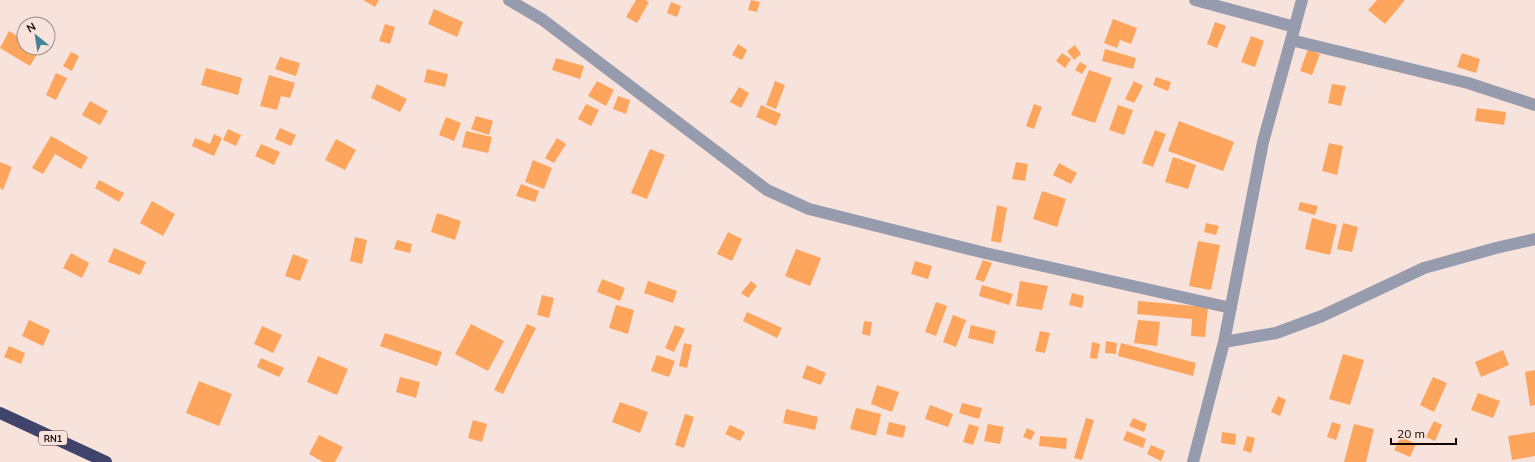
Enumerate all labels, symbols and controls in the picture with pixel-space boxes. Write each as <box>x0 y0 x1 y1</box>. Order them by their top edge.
north arrow <box>16 16 56 56</box>
text: N <box>24 19 38 35</box>
scale bar <box>1391 420 1456 446</box>
text: 20 m <box>1397 426 1425 441</box>
road number: RN1 <box>39 431 67 445</box>

